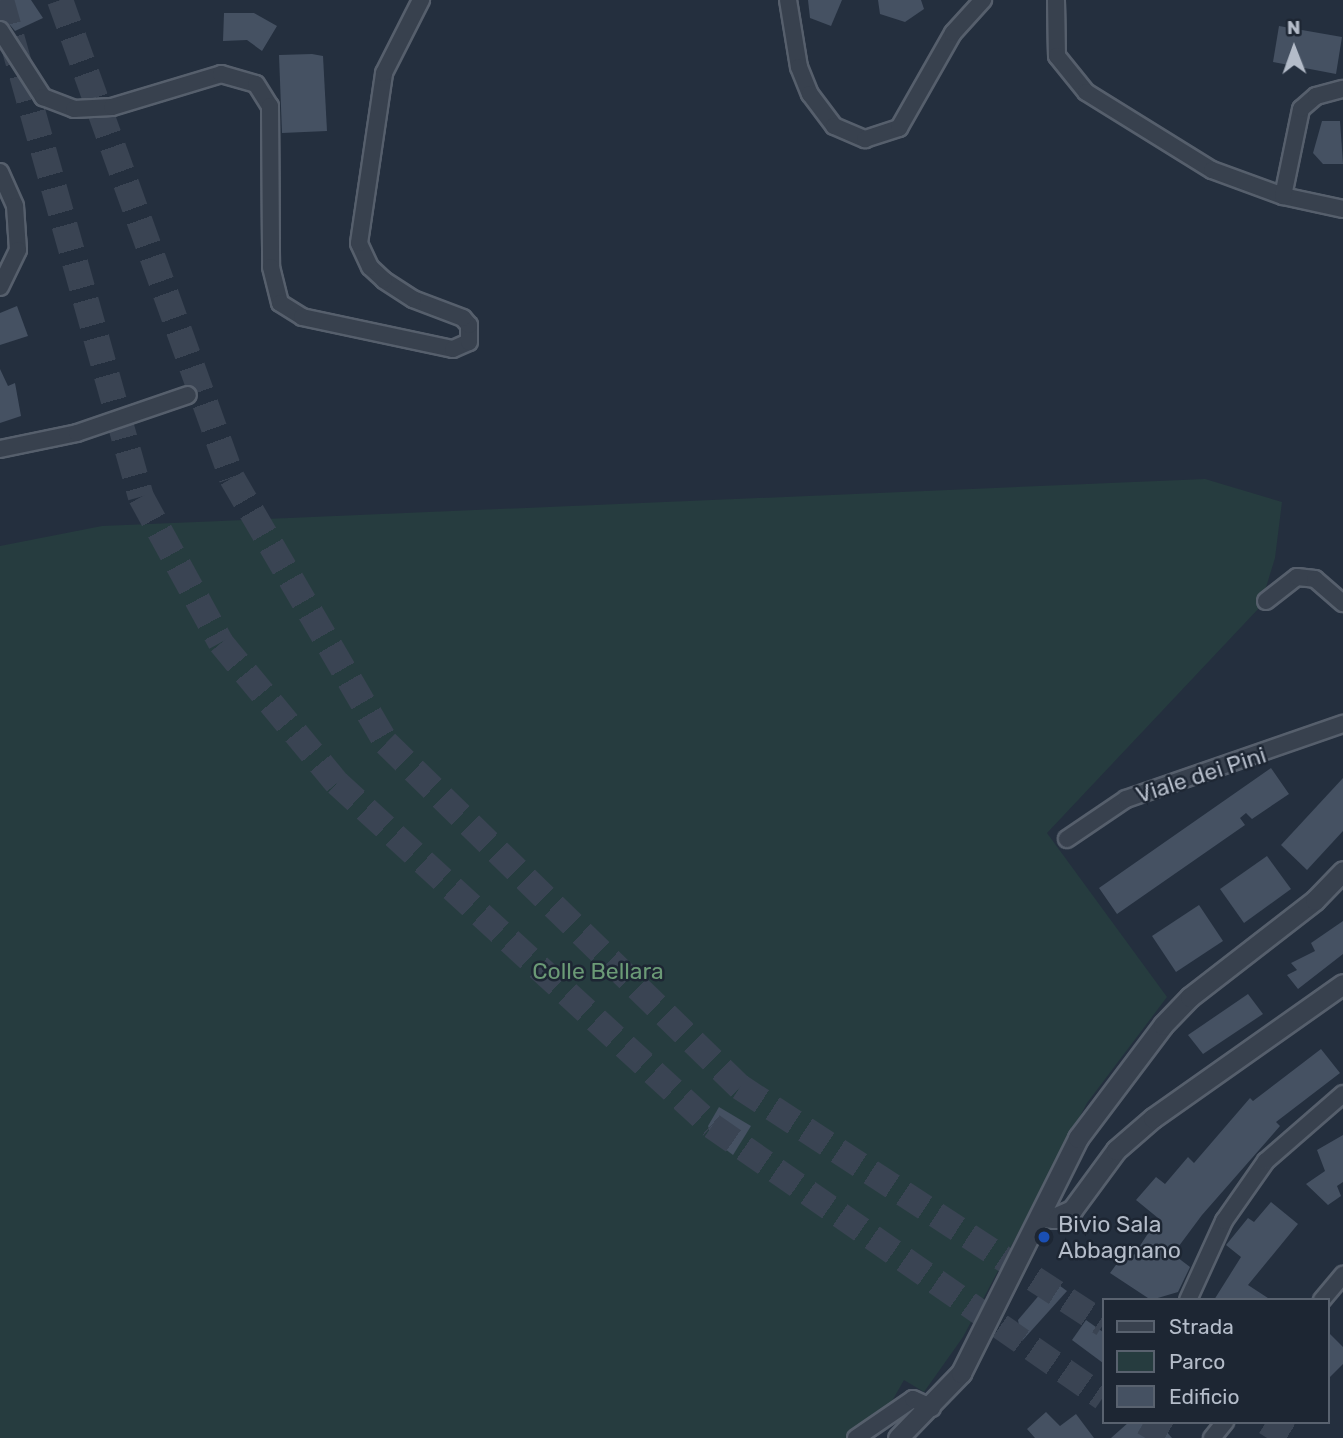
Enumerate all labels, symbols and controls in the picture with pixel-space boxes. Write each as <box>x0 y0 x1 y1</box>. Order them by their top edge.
north arrow <box>1259 14 1329 84</box>
text: N <box>1287 16 1301 39</box>
street label: Viale dei Pini <box>1133 741 1269 809</box>
park label: Colle Bellara <box>532 957 664 985</box>
place label: Bivio Sala Abbagnano <box>1058 1210 1181 1264</box>
marker: Bivio Sala Abbagnano <box>1036 1229 1052 1245</box>
legend <box>1102 1298 1329 1424</box>
text: Strada <box>1169 1314 1234 1339</box>
text: Parco <box>1169 1349 1225 1374</box>
text: Edificio <box>1169 1384 1239 1409</box>

